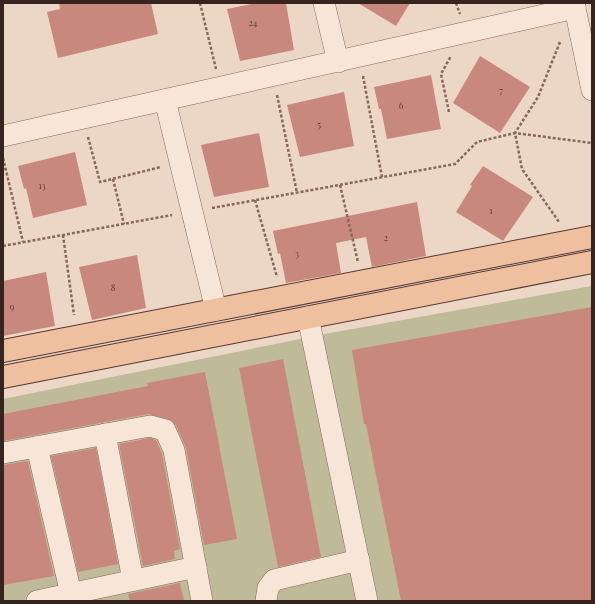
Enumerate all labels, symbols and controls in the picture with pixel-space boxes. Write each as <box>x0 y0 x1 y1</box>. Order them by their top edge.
house number: 24 <box>249 16 258 28</box>
house number: 7 <box>499 84 503 96</box>
house number: 6 <box>399 99 404 111</box>
house number: 5 <box>317 118 321 130</box>
house number: 13 <box>38 179 46 191</box>
house number: 1 <box>489 204 493 216</box>
house number: 2 <box>384 231 388 243</box>
house number: 3 <box>295 247 299 259</box>
house number: 8 <box>111 281 116 293</box>
house number: 9 <box>10 300 15 312</box>

